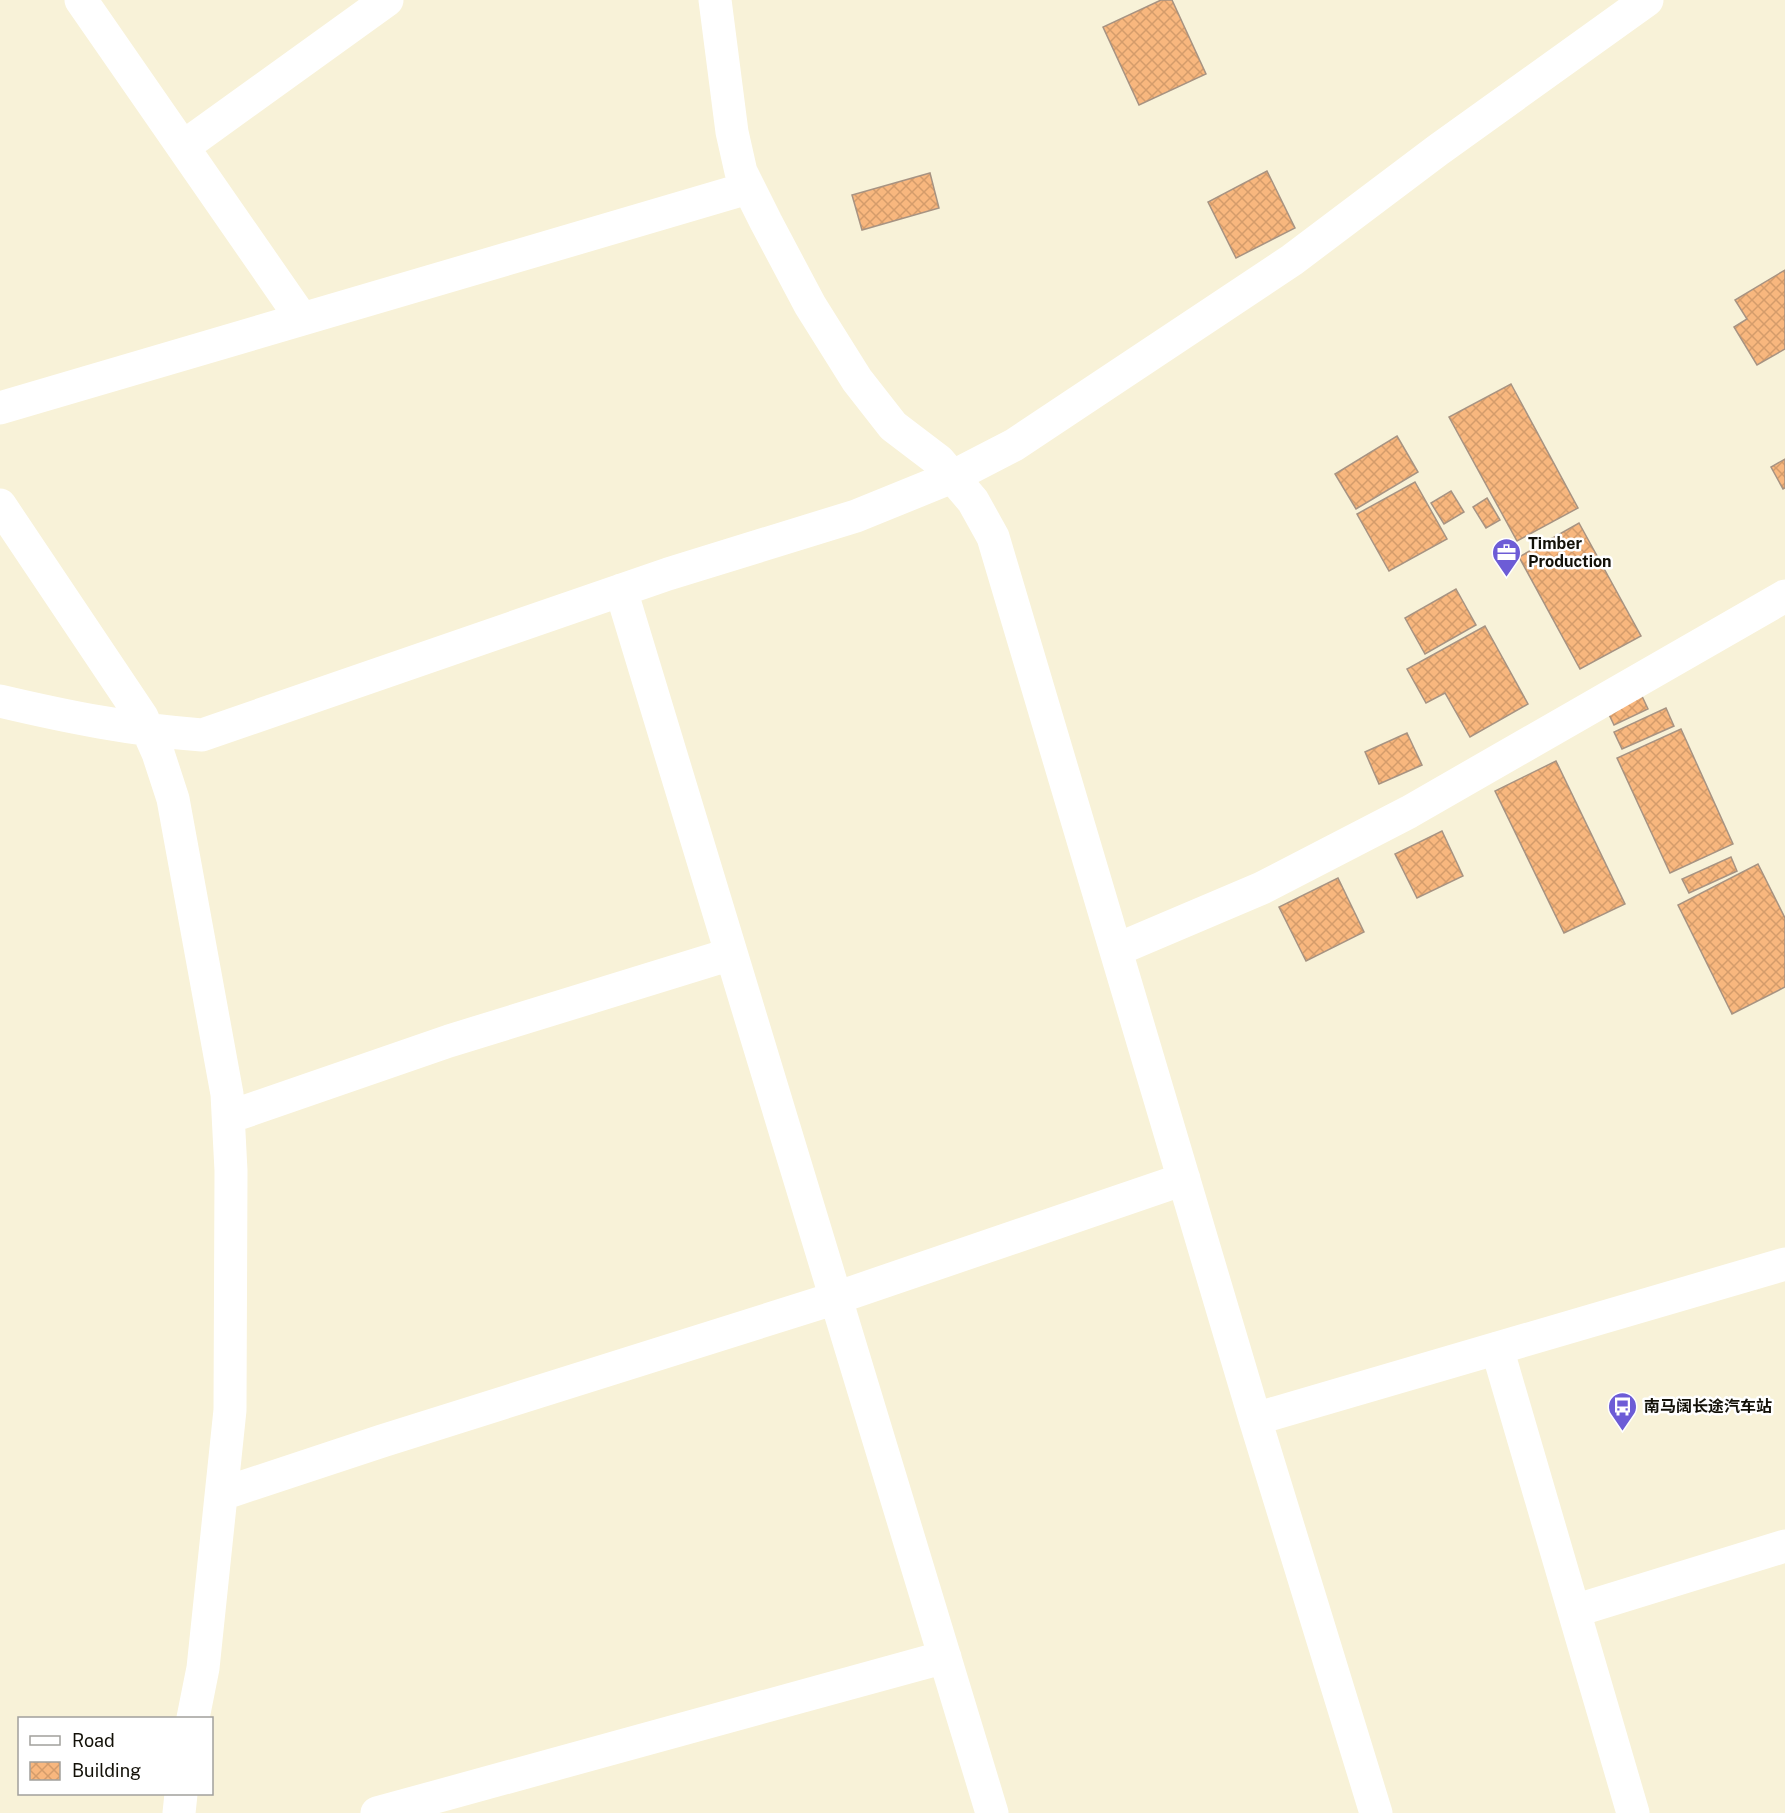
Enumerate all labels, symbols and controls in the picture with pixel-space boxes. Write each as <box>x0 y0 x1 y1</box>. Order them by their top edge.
place label: Timber Production <box>1528 534 1612 571</box>
office icon: Timber Production <box>1491 536 1523 578</box>
bus stop icon: 南马阔长途汽车站 <box>1607 1390 1639 1432</box>
place label: 南马阔长途汽车站 <box>1644 1397 1772 1416</box>
legend <box>18 1717 213 1795</box>
text: Road <box>72 1730 115 1751</box>
text: Building <box>72 1760 141 1781</box>

